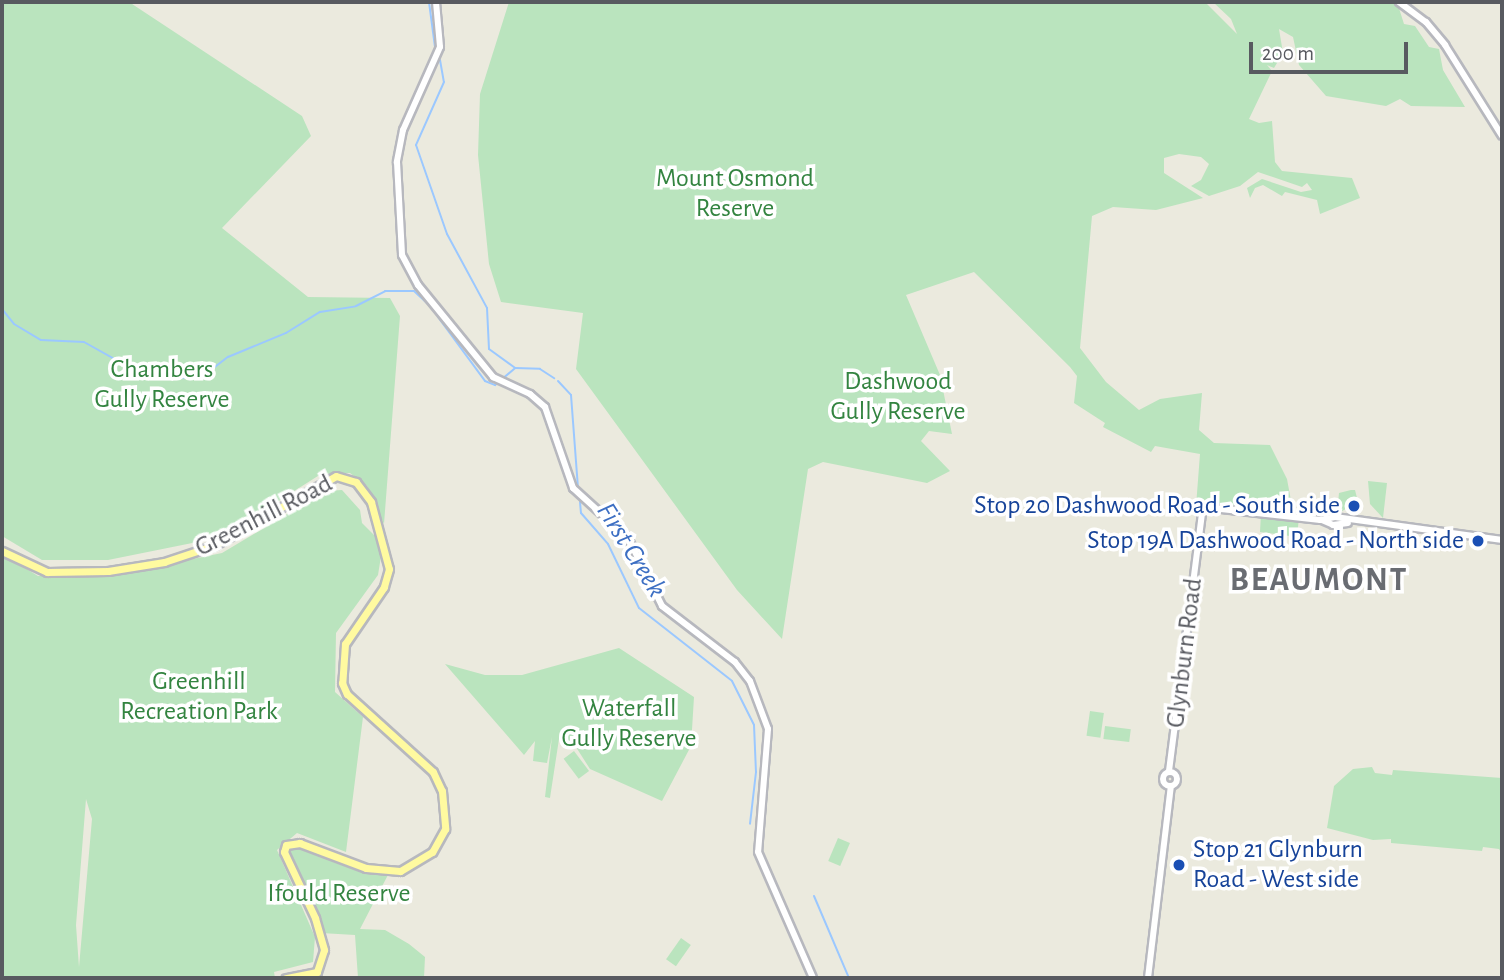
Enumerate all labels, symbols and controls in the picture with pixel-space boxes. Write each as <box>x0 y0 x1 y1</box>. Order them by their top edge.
scale bar <box>1252 28 1411 72</box>
text: 200 m <box>1262 43 1314 64</box>
park label: Mount Osmond Reserve <box>656 163 814 224</box>
park label: Chambers Gully Reserve <box>95 354 229 416</box>
park label: Dashwood Gully Reserve <box>831 366 965 428</box>
street label: Greenhill Road <box>190 468 338 564</box>
place label: Stop 20 Dashwood Road - South side <box>974 490 1340 522</box>
water label: First Creek <box>589 496 673 604</box>
marker: Stop 20 Dashwood Road - South side <box>1346 498 1362 514</box>
place label: Stop 19A Dashwood Road - North side <box>1087 525 1464 557</box>
marker: Stop 19A Dashwood Road - North side <box>1470 533 1486 549</box>
district label: BEAUMONT <box>1231 561 1407 601</box>
street label: Glynburn Road <box>1160 576 1210 730</box>
park label: Greenhill Recreation Park <box>120 666 278 728</box>
park label: Waterfall Gully Reserve <box>562 693 696 754</box>
place label: Stop 21 Glynburn Road - West side <box>1193 834 1363 896</box>
marker: Stop 21 Glynburn Road - West side <box>1171 857 1187 873</box>
park label: Ifould Reserve <box>268 878 410 910</box>

